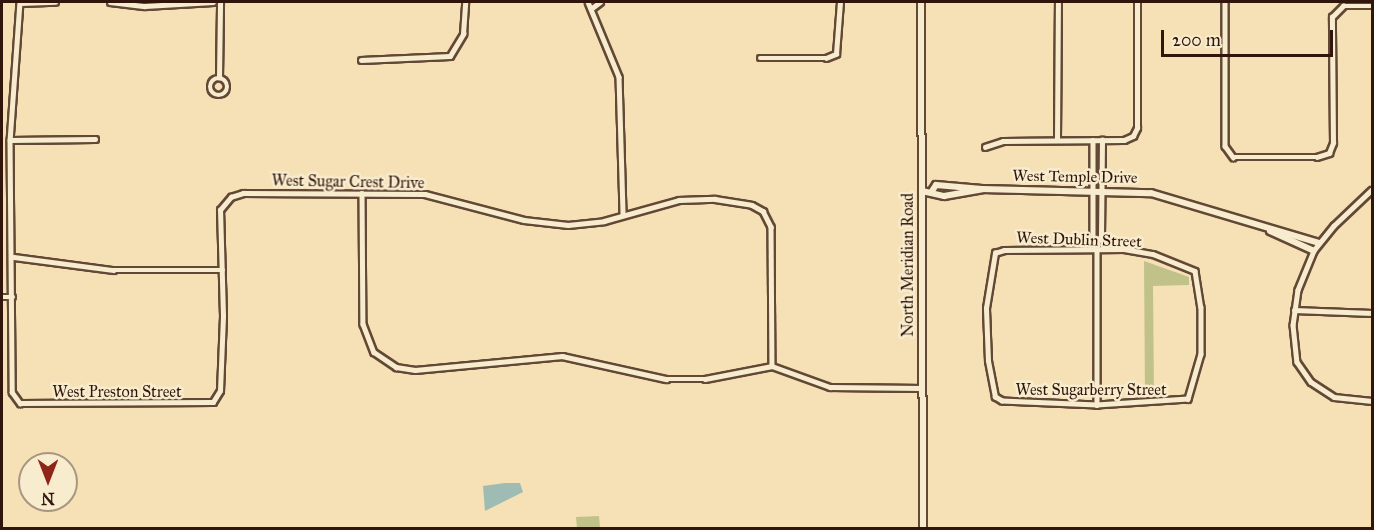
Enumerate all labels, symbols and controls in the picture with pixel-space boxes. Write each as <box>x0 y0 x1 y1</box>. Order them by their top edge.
scale bar <box>1164 18 1336 56</box>
text: 200 m <box>1172 29 1221 51</box>
street label: West Temple Drive <box>1012 166 1138 188</box>
street label: West Sugar Crest Drive <box>271 171 425 193</box>
street label: North Meridian Road <box>898 193 918 337</box>
street label: West Dublin Street <box>1016 228 1142 252</box>
street label: West Sugarberry Street <box>1015 380 1167 400</box>
street label: West Preston Street <box>52 382 182 402</box>
north arrow <box>18 452 78 512</box>
text: N <box>41 489 55 508</box>

